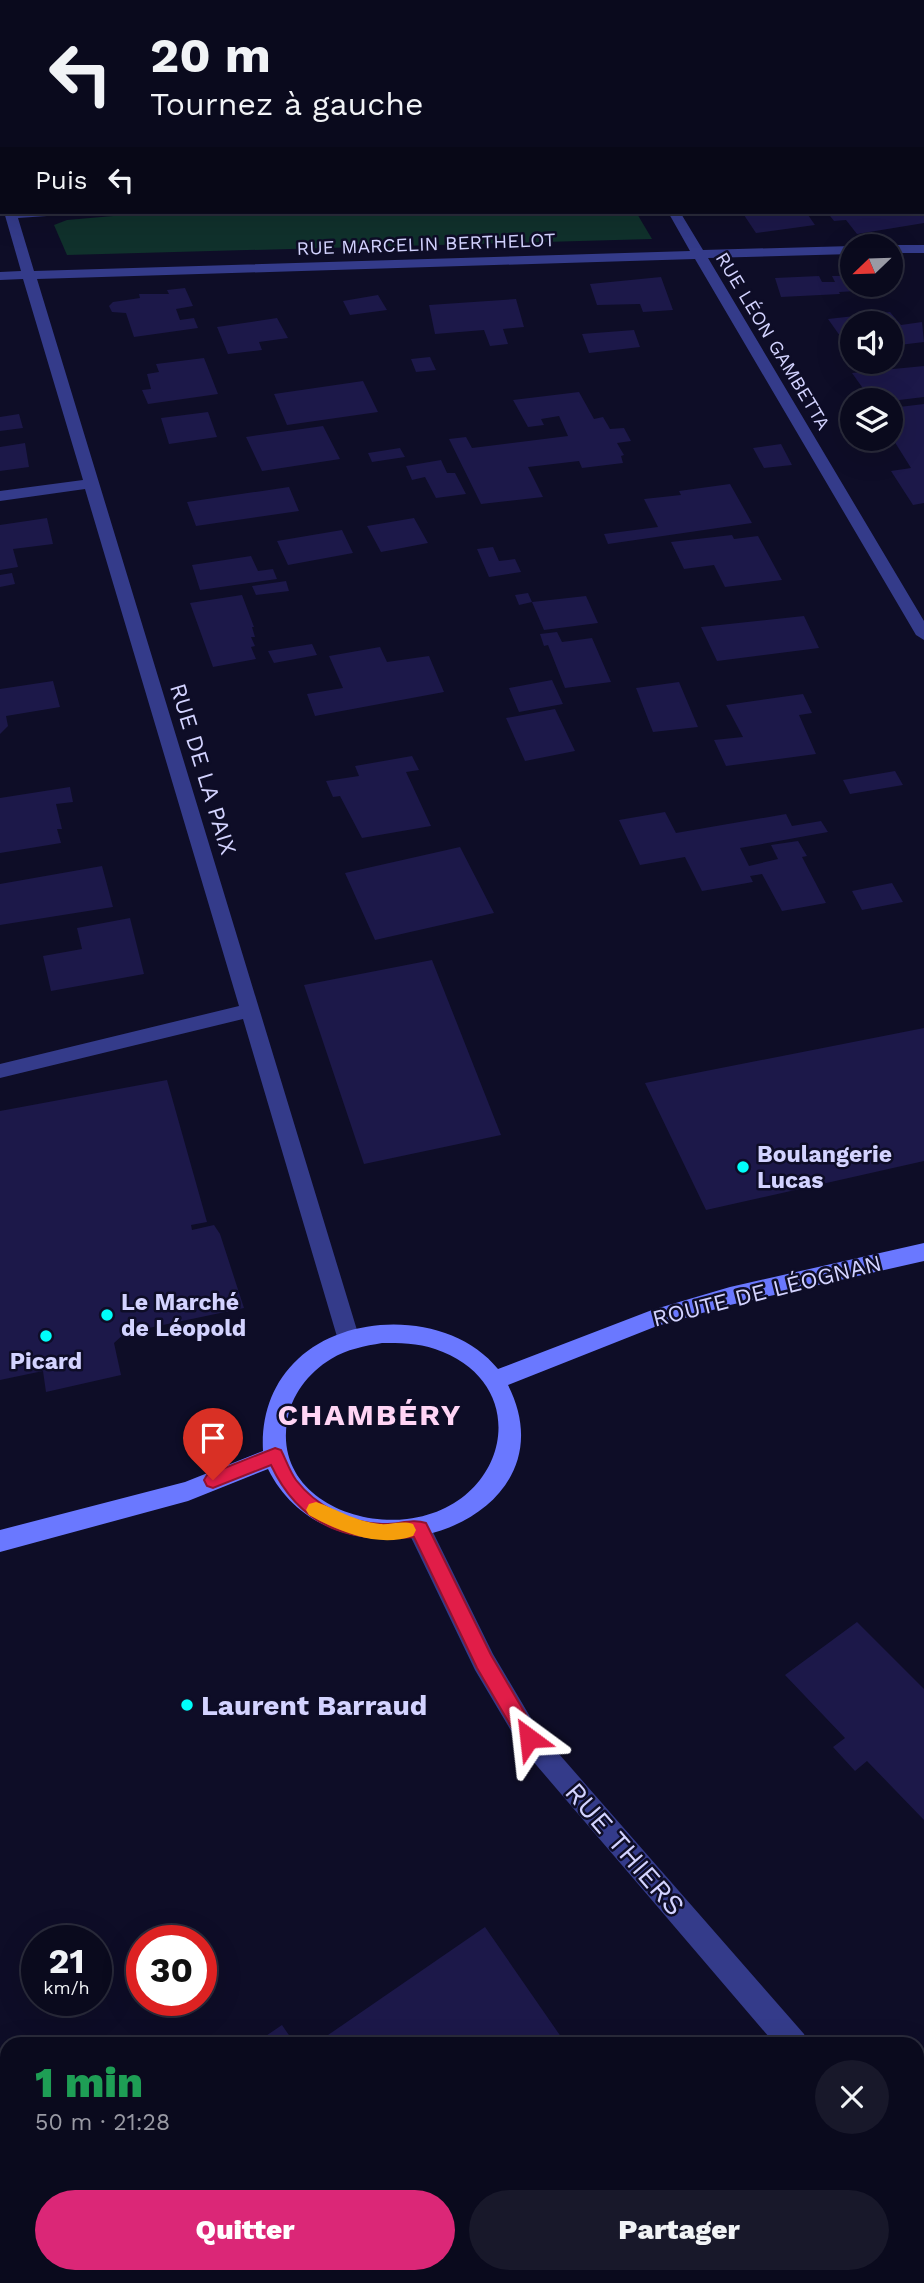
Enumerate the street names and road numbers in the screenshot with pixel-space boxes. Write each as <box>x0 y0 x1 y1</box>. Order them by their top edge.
street label: RUE MARCELIN BERTHELOT <box>296 228 556 260</box>
street label: RUE LÉON GAMBETTA <box>711 248 835 434</box>
street label: RUE DE LA PAIX <box>164 680 242 858</box>
street label: ROUTE DE LÉOGNAN <box>650 1249 884 1333</box>
street label: RUE THIERS <box>558 1776 692 1922</box>

